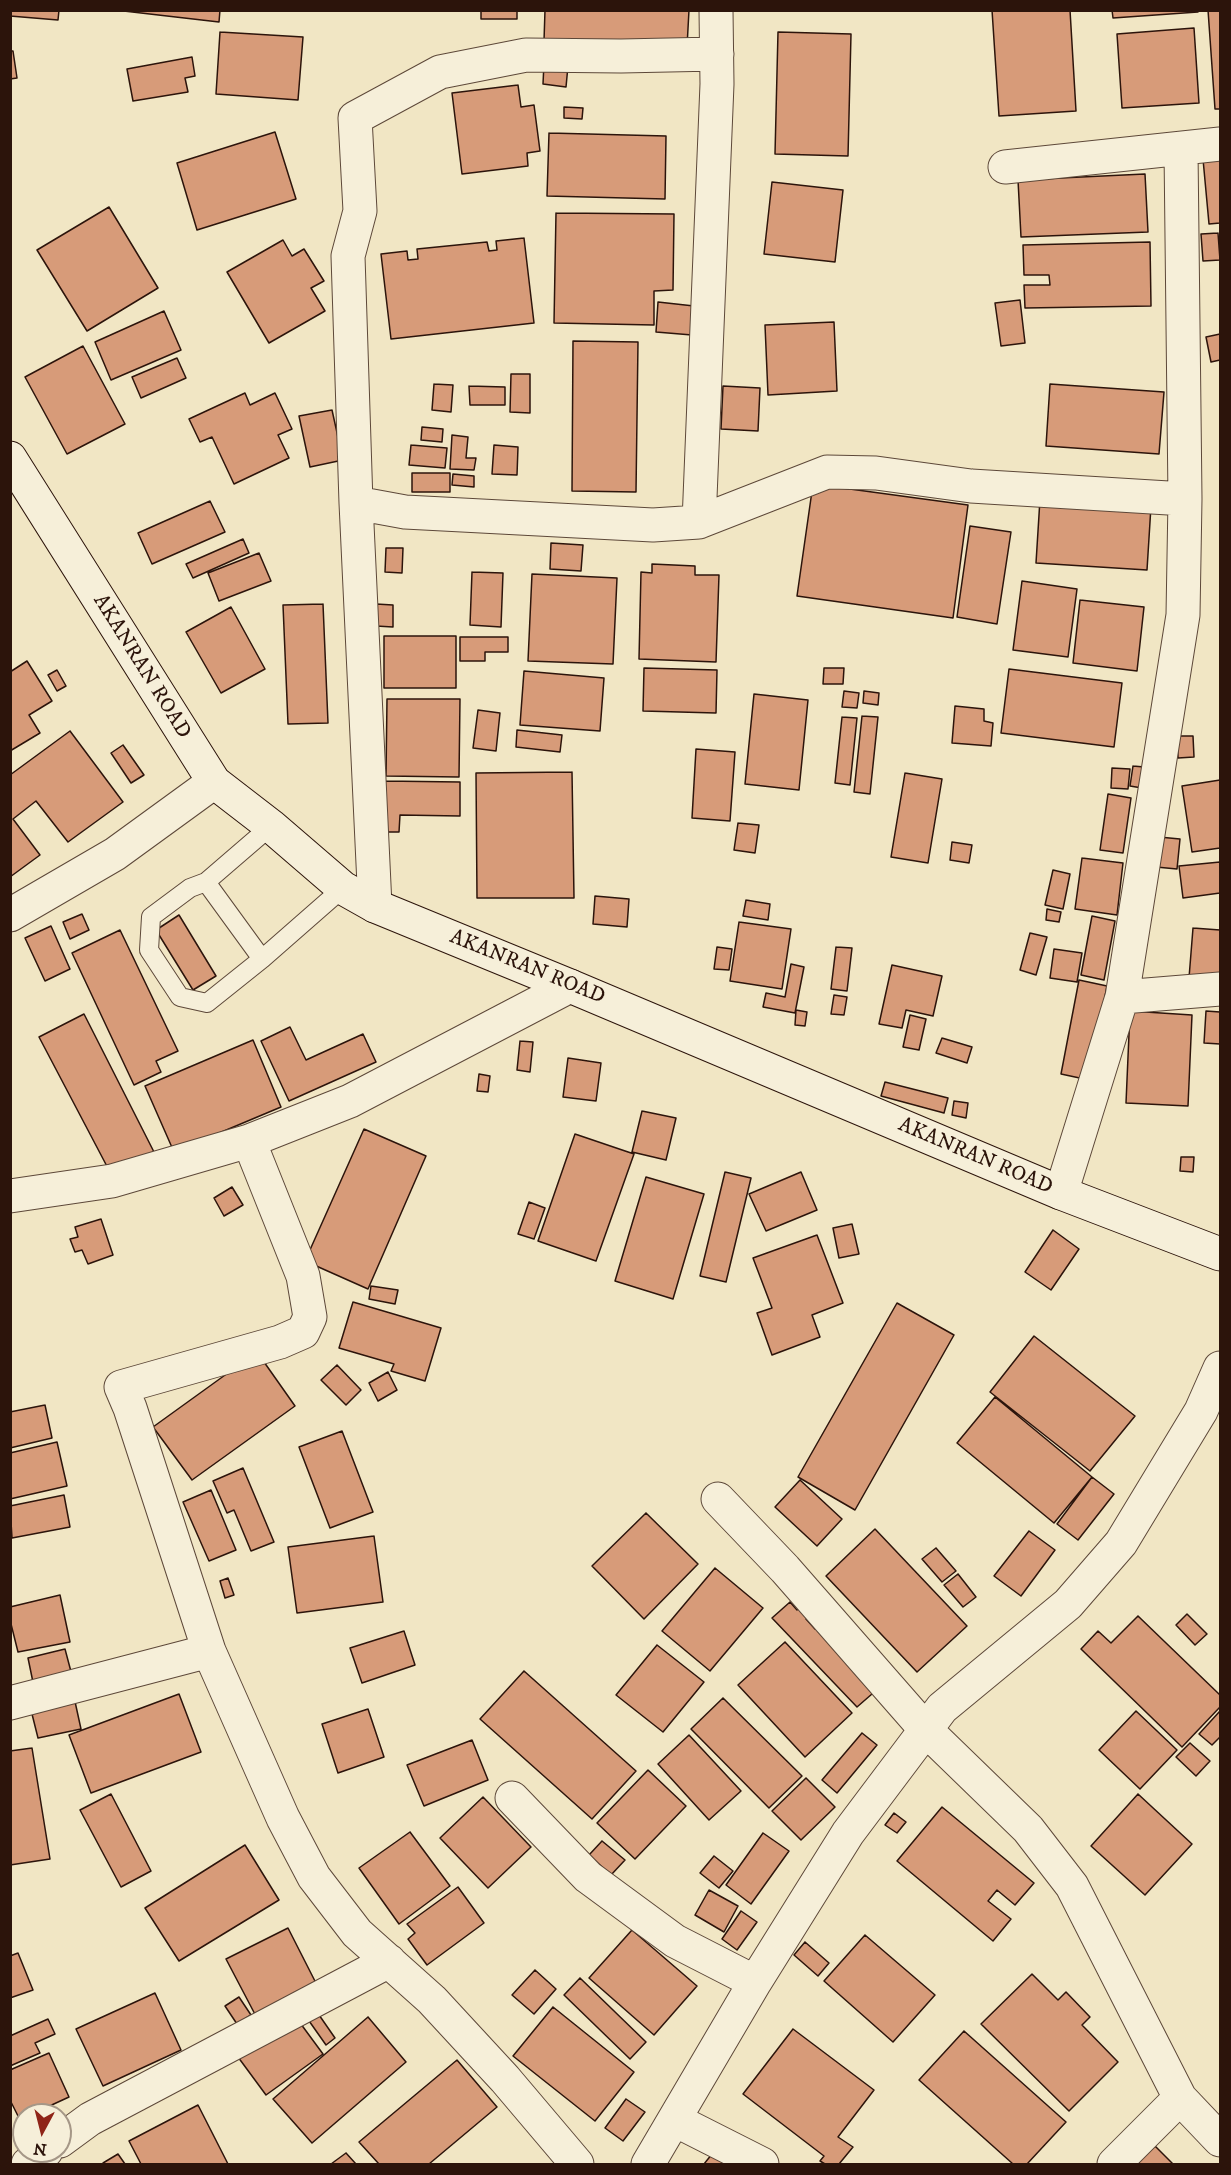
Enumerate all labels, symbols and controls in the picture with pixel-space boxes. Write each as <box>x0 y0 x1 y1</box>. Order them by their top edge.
street label: AKANRAN ROAD <box>87 590 195 744</box>
street label: AKANRAN ROAD <box>446 925 608 1011</box>
street label: AKANRAN ROAD <box>894 1113 1056 1201</box>
north arrow <box>12 2103 72 2163</box>
text: N <box>32 2138 48 2160</box>

